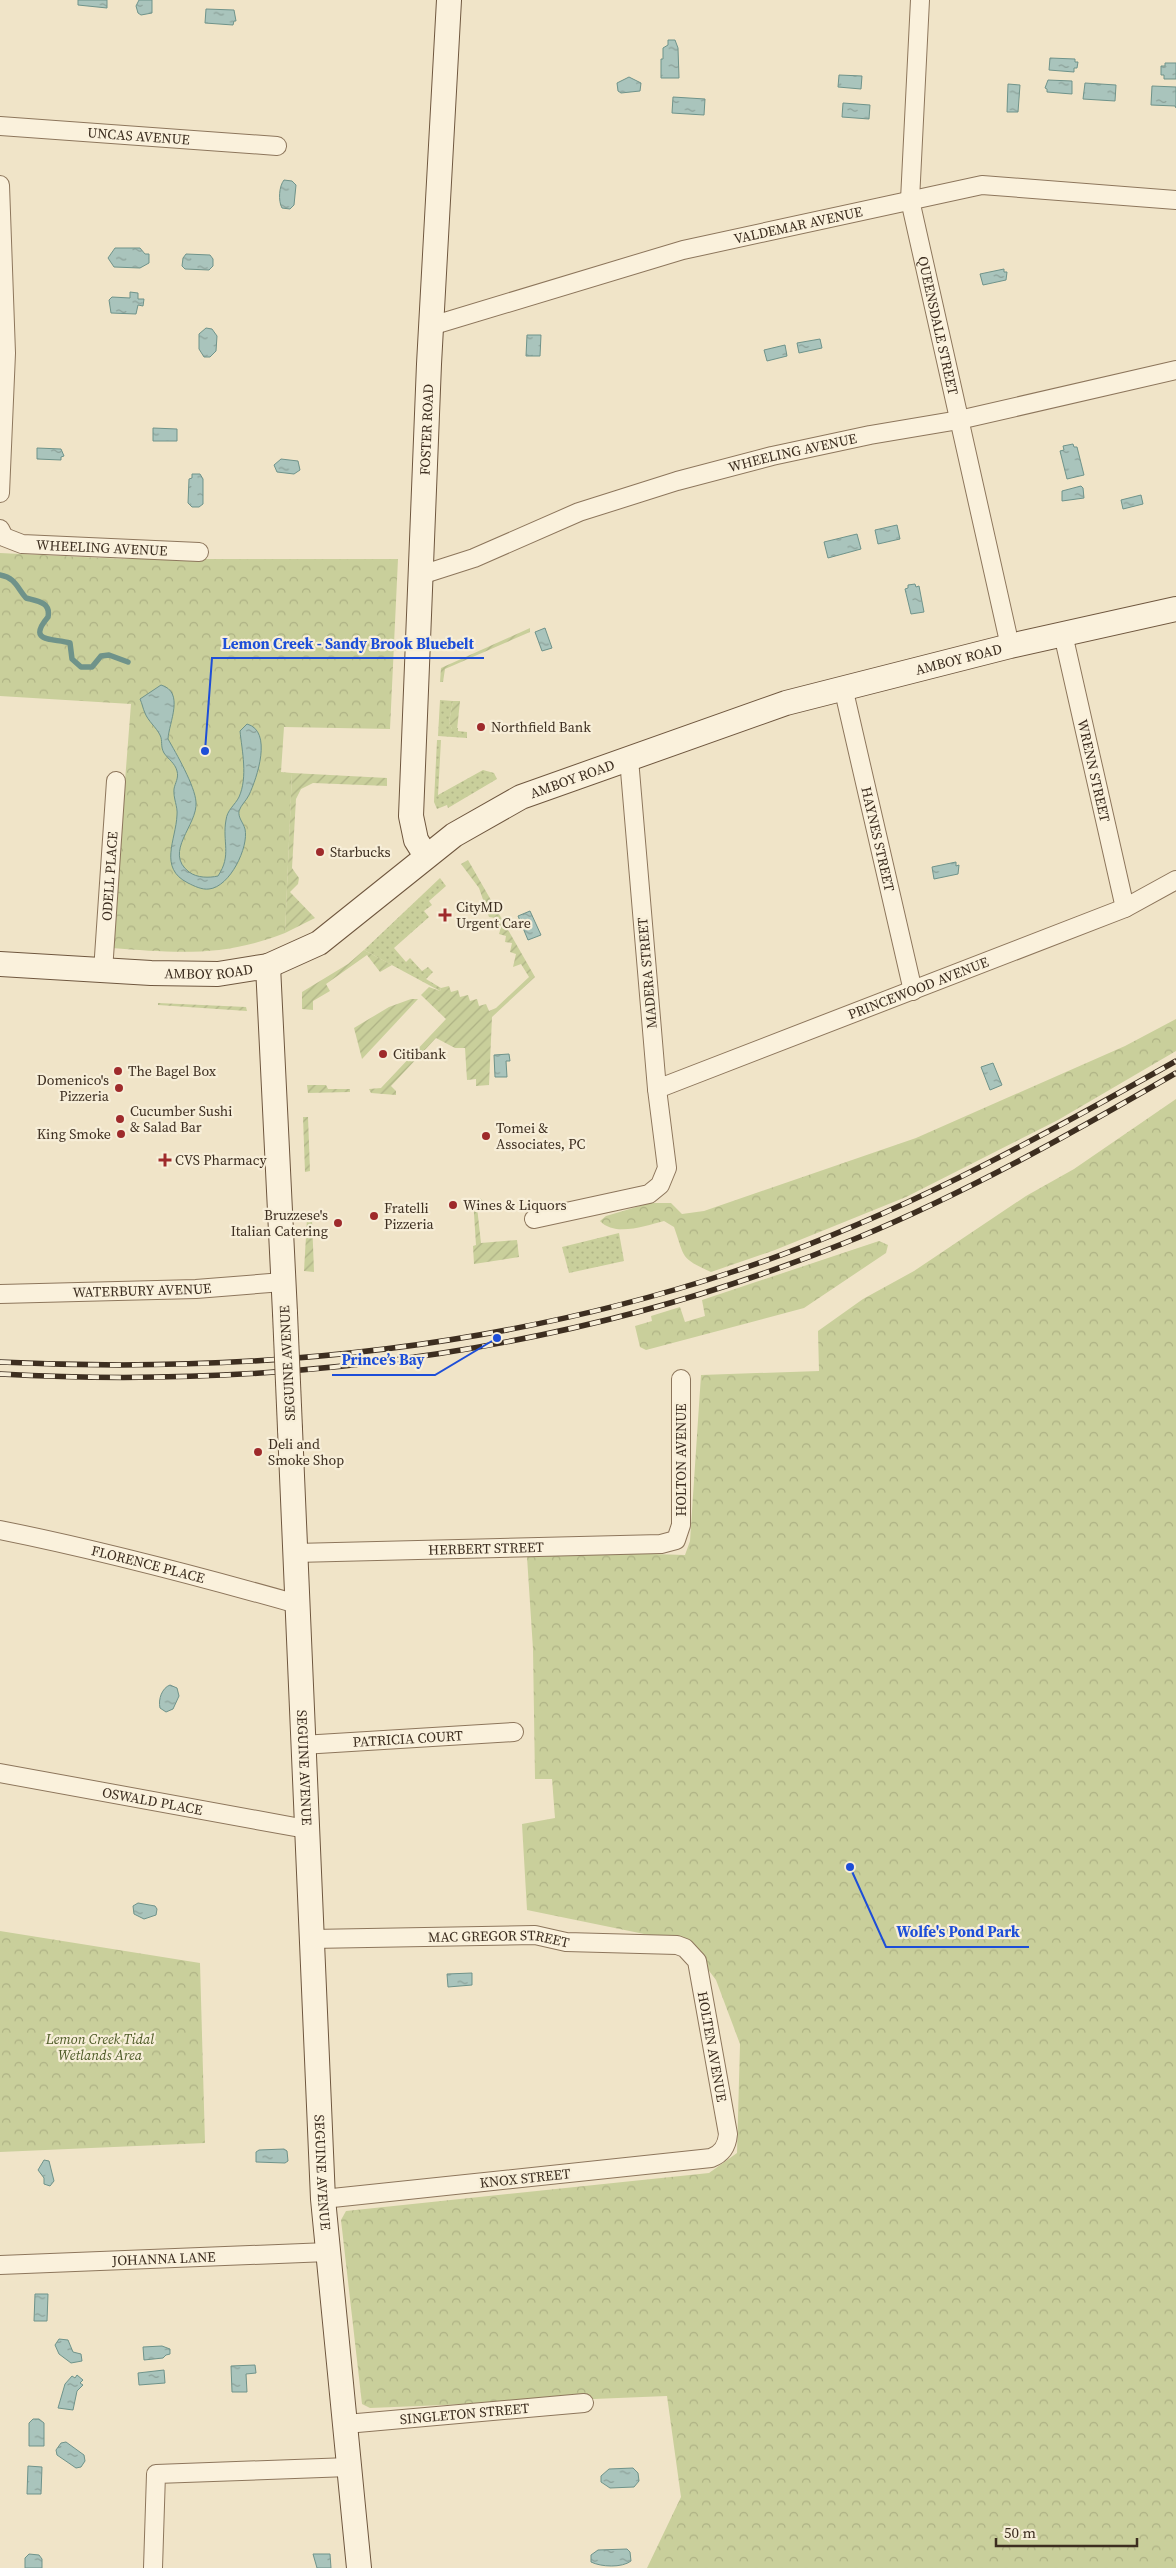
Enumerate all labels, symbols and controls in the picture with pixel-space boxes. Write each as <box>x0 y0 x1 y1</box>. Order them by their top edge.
street label: UNCAS AVENUE <box>87 122 191 150</box>
street label: VALDEMAR AVENUE <box>732 201 864 249</box>
street label: QUEENSDALE STREET <box>913 254 964 397</box>
street label: FOSTER ROAD <box>415 384 438 476</box>
street label: WHEELING AVENUE <box>726 428 859 477</box>
street label: WHEELING AVENUE <box>35 535 168 561</box>
callout: Lemon Creek - Sandy Brook Bluebelt <box>212 628 484 658</box>
text: Lemon Creek - Sandy Brook Bluebelt <box>222 633 475 654</box>
street label: AMBOY ROAD <box>913 638 1004 680</box>
place label: Northfield Bank <box>491 717 591 737</box>
street label: WRENN STREET <box>1073 717 1115 824</box>
marker: Northfield Bank <box>475 721 487 733</box>
street label: AMBOY ROAD <box>527 755 617 803</box>
street label: HAYNES STREET <box>856 785 900 894</box>
street label: ODELL PLACE <box>96 831 123 922</box>
place label: Starbucks <box>330 842 391 862</box>
marker: Starbucks <box>314 846 326 858</box>
place label: CityMD Urgent Care <box>456 897 531 933</box>
marker: CityMD Urgent Care <box>438 908 452 922</box>
street label: MADERA STREET <box>632 916 662 1029</box>
street label: PRINCEWOOD AVENUE <box>845 952 991 1024</box>
street label: AMBOY ROAD <box>164 959 254 984</box>
place label: Citibank <box>393 1044 446 1064</box>
marker: Citibank <box>377 1048 389 1060</box>
place label: The Bagel Box <box>128 1061 217 1081</box>
marker: The Bagel Box <box>112 1065 124 1077</box>
place label: Domenico's Pizzeria <box>37 1070 110 1106</box>
marker: Domenico's Pizzeria <box>113 1082 125 1094</box>
place label: Cucumber Sushi & Salad Bar <box>130 1101 232 1137</box>
marker: Cucumber Sushi & Salad Bar <box>114 1113 126 1125</box>
place label: Tomei & Associates, PC <box>496 1118 585 1154</box>
place label: King Smoke <box>37 1124 111 1144</box>
marker: King Smoke <box>115 1128 127 1140</box>
marker: Tomei & Associates, PC <box>480 1130 492 1142</box>
place label: CVS Pharmacy <box>175 1150 267 1170</box>
marker: CVS Pharmacy <box>159 1154 171 1166</box>
place label: Wines & Liquors <box>463 1195 567 1215</box>
place label: Fratelli Pizzeria <box>384 1198 435 1234</box>
marker: Wines & Liquors <box>447 1199 459 1211</box>
place label: Bruzzese's Italian Catering <box>231 1205 328 1241</box>
marker: Fratelli Pizzeria <box>368 1210 380 1222</box>
marker: Bruzzese's Italian Catering <box>332 1217 344 1229</box>
street label: WATERBURY AVENUE <box>72 1278 212 1302</box>
street label: SEGUINE AVENUE <box>274 1305 300 1421</box>
callout: Prince’s Bay <box>332 1345 435 1375</box>
text: Prince’s Bay <box>341 1349 425 1370</box>
street label: HOLTON AVENUE <box>671 1404 691 1516</box>
place label: Deli and Smoke Shop <box>268 1434 344 1470</box>
marker: Deli and Smoke Shop <box>252 1446 264 1458</box>
street label: HERBERT STREET <box>428 1537 545 1560</box>
street label: FLORENCE PLACE <box>89 1540 207 1588</box>
street label: SEGUINE AVENUE <box>292 1709 317 1826</box>
street label: PATRICIA COURT <box>352 1725 464 1752</box>
street label: OSWALD PLACE <box>101 1782 204 1820</box>
callout: Wolfe's Pond Park <box>886 1917 1029 1947</box>
text: Wolfe's Pond Park <box>896 1921 1020 1942</box>
street label: MAC GREGOR STREET <box>428 1925 572 1953</box>
street label: HOLTEN AVENUE <box>693 1990 732 2103</box>
park label: Lemon Creek Tidal Wetlands Area <box>45 2029 154 2065</box>
street label: SEGUINE AVENUE <box>309 2114 336 2231</box>
street label: KNOX STREET <box>479 2163 572 2193</box>
street label: JOHANNA LANE <box>111 2246 216 2271</box>
street label: SINGLETON STREET <box>399 2398 531 2429</box>
scale bar <box>996 2516 1137 2548</box>
text: 50 m <box>1004 2522 1036 2543</box>

